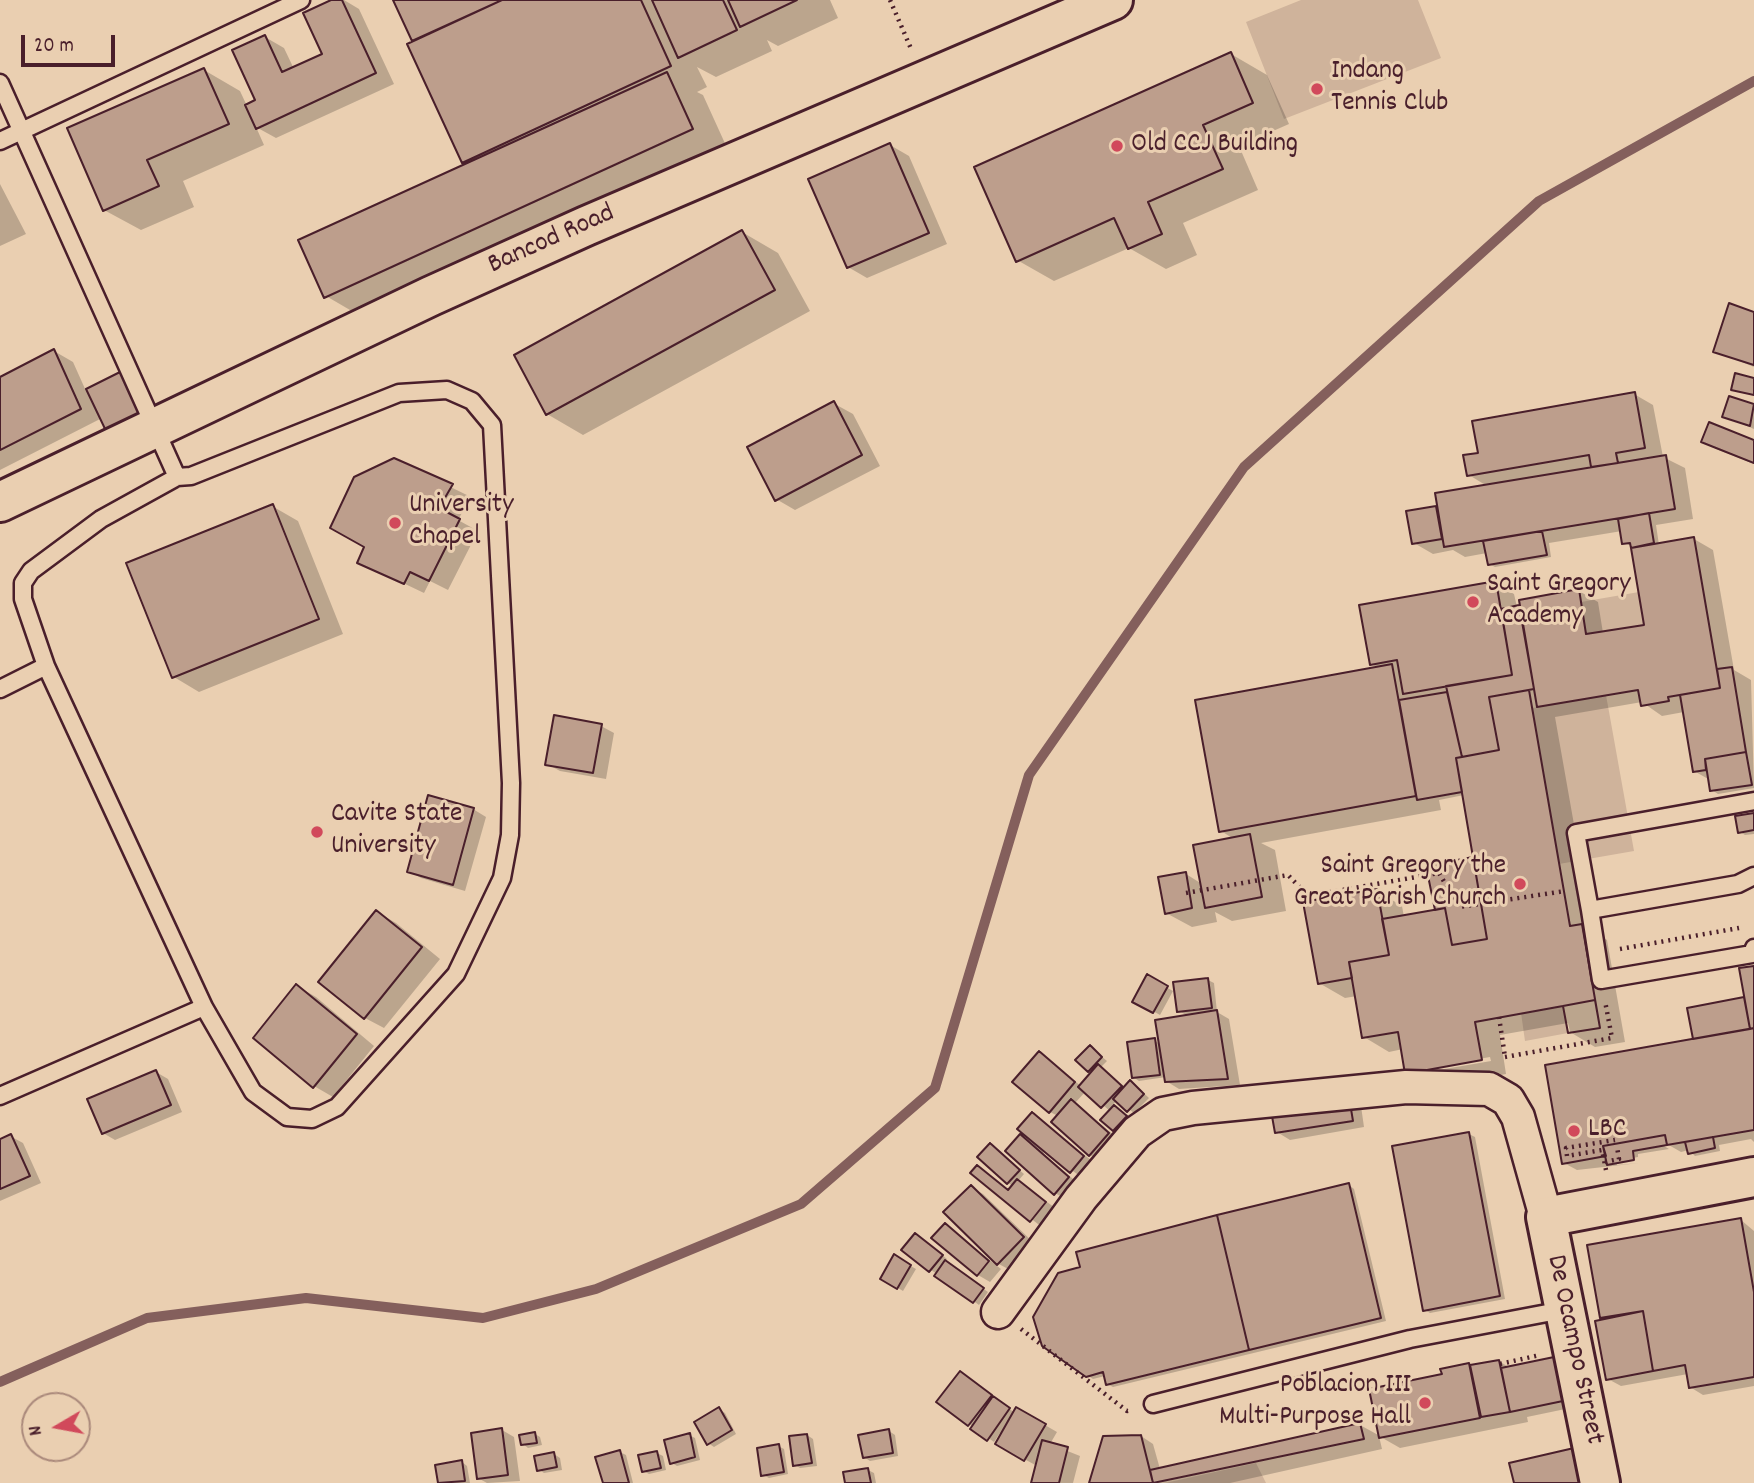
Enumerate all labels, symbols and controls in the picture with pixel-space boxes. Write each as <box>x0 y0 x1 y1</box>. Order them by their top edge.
scale bar <box>24 21 119 65</box>
text: 20 m <box>34 32 74 62</box>
place label: Indang Tennis Club <box>1331 56 1448 122</box>
marker: Indang Tennis Club <box>1309 81 1325 97</box>
place label: Old CCJ Building <box>1131 129 1298 163</box>
marker: Old CCJ Building <box>1109 138 1125 154</box>
street label: Bancod Road <box>484 198 620 284</box>
place label: University Chapel <box>409 490 514 556</box>
marker: University Chapel <box>387 515 403 531</box>
place label: Saint Gregory Academy <box>1487 569 1631 635</box>
marker: Saint Gregory Academy <box>1465 594 1481 610</box>
place label: Cavite State University <box>331 799 462 865</box>
marker: Cavite State University <box>309 824 325 840</box>
place label: Saint Gregory the Great Parish Church <box>1294 851 1506 917</box>
marker: Saint Gregory the Great Parish Church <box>1512 876 1528 892</box>
place label: LBC <box>1588 1114 1627 1148</box>
marker: LBC <box>1566 1123 1582 1139</box>
street label: De Ocampo Street <box>1537 1252 1609 1448</box>
place label: Poblacion III Multi-Purpose Hall <box>1219 1370 1411 1436</box>
north arrow <box>21 1392 91 1462</box>
marker: Poblacion III Multi-Purpose Hall <box>1417 1395 1433 1411</box>
text: N <box>23 1423 51 1437</box>

